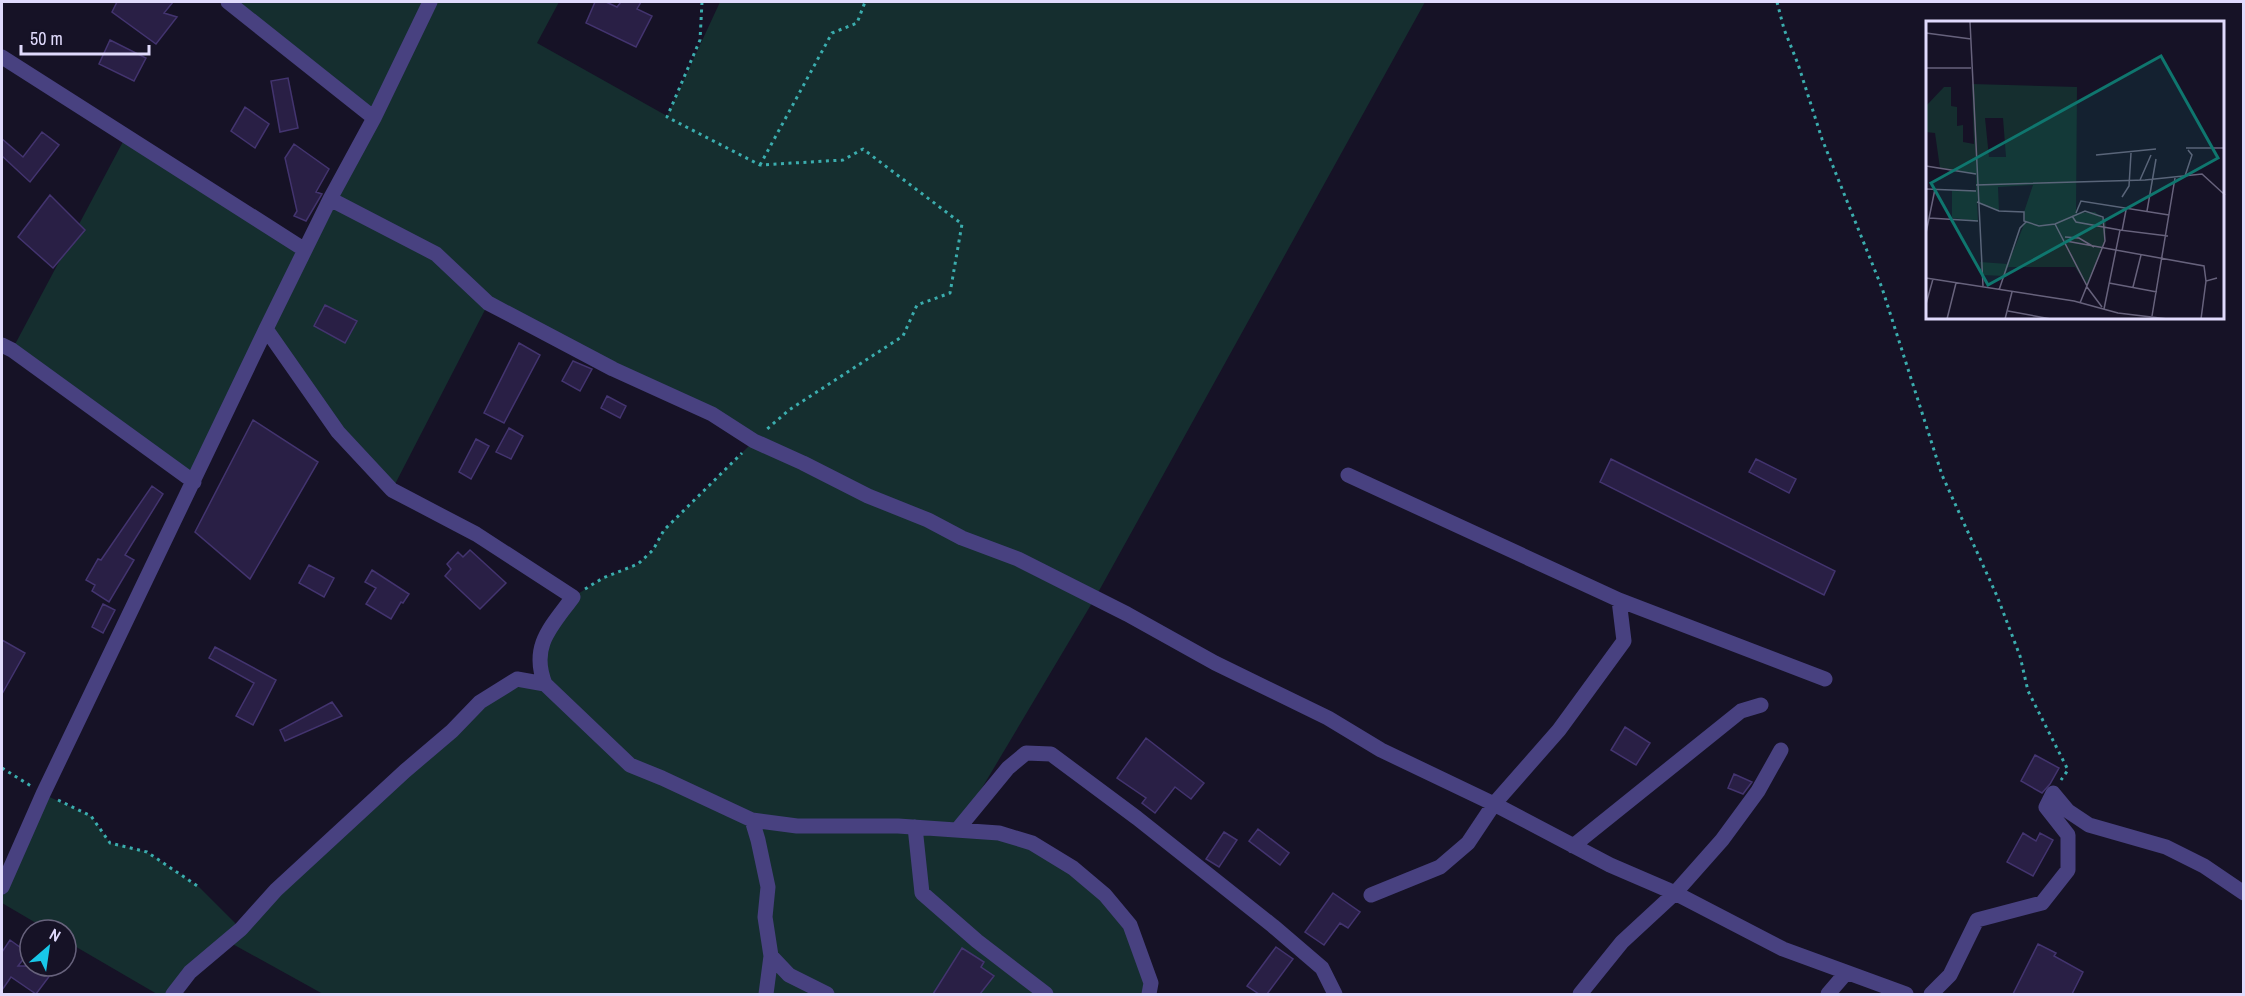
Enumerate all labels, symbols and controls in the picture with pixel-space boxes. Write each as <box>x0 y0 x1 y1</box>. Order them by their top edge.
scale bar <box>21 18 148 56</box>
inset map <box>1926 21 2224 320</box>
text: 50 m <box>30 26 63 51</box>
north arrow <box>18 918 78 978</box>
text: N <box>46 923 65 947</box>

